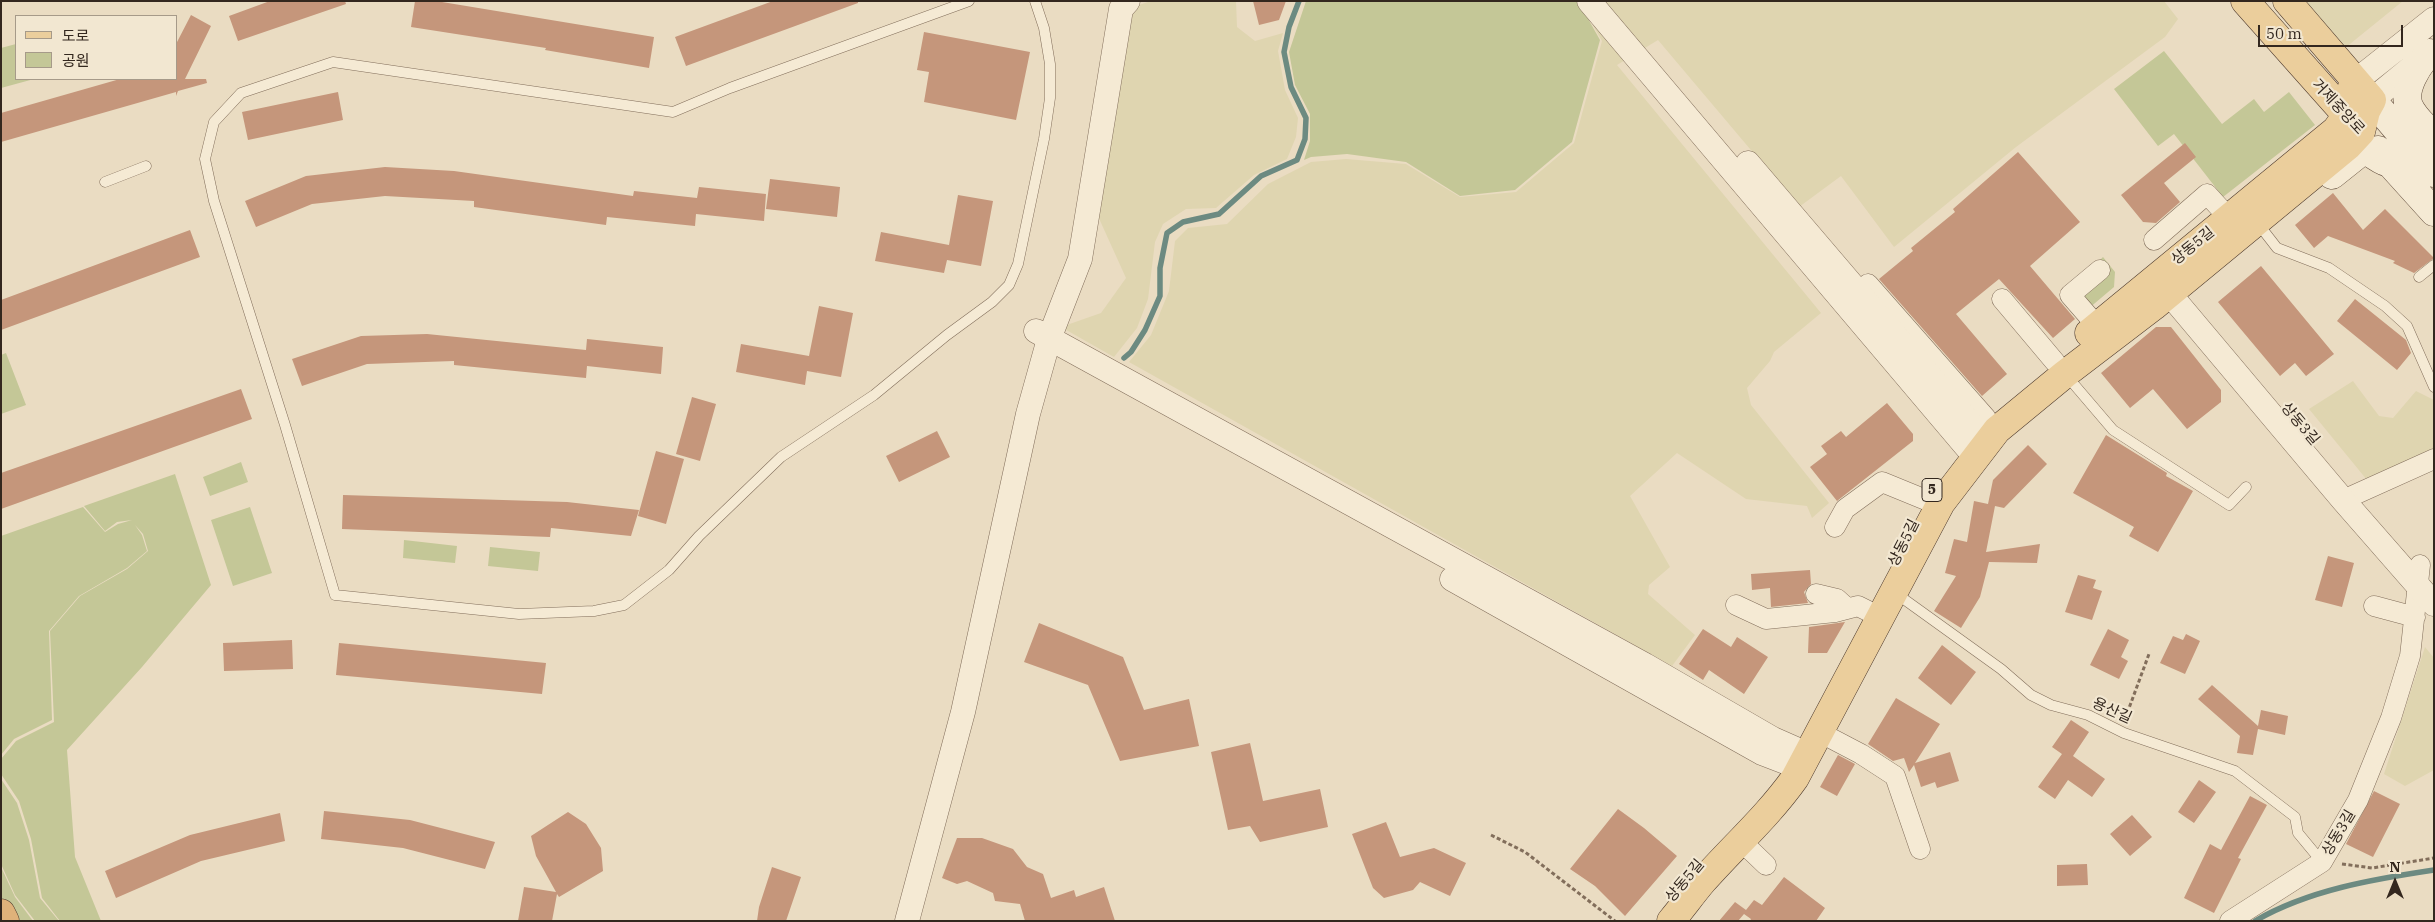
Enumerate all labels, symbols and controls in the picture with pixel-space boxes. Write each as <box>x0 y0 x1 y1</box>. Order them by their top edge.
legend <box>15 15 178 80</box>
scale bar <box>2260 15 2405 47</box>
text: 50 m <box>2266 24 2302 43</box>
text: 도로 <box>62 26 90 45</box>
text: 공원 <box>62 51 90 70</box>
street label: 거제중앙로 <box>2308 76 2368 138</box>
street label: 상동5길 <box>2168 223 2218 269</box>
street label: 상동3길 <box>2277 399 2323 449</box>
road number: 5 <box>1922 478 1942 502</box>
street label: 상동5길 <box>1885 516 1923 570</box>
street label: 용산길 <box>2089 694 2135 728</box>
street label: 상동3길 <box>2318 807 2360 859</box>
street label: 상동5길 <box>1662 856 1708 906</box>
north arrow <box>2370 857 2420 907</box>
text: N <box>2389 858 2401 876</box>

